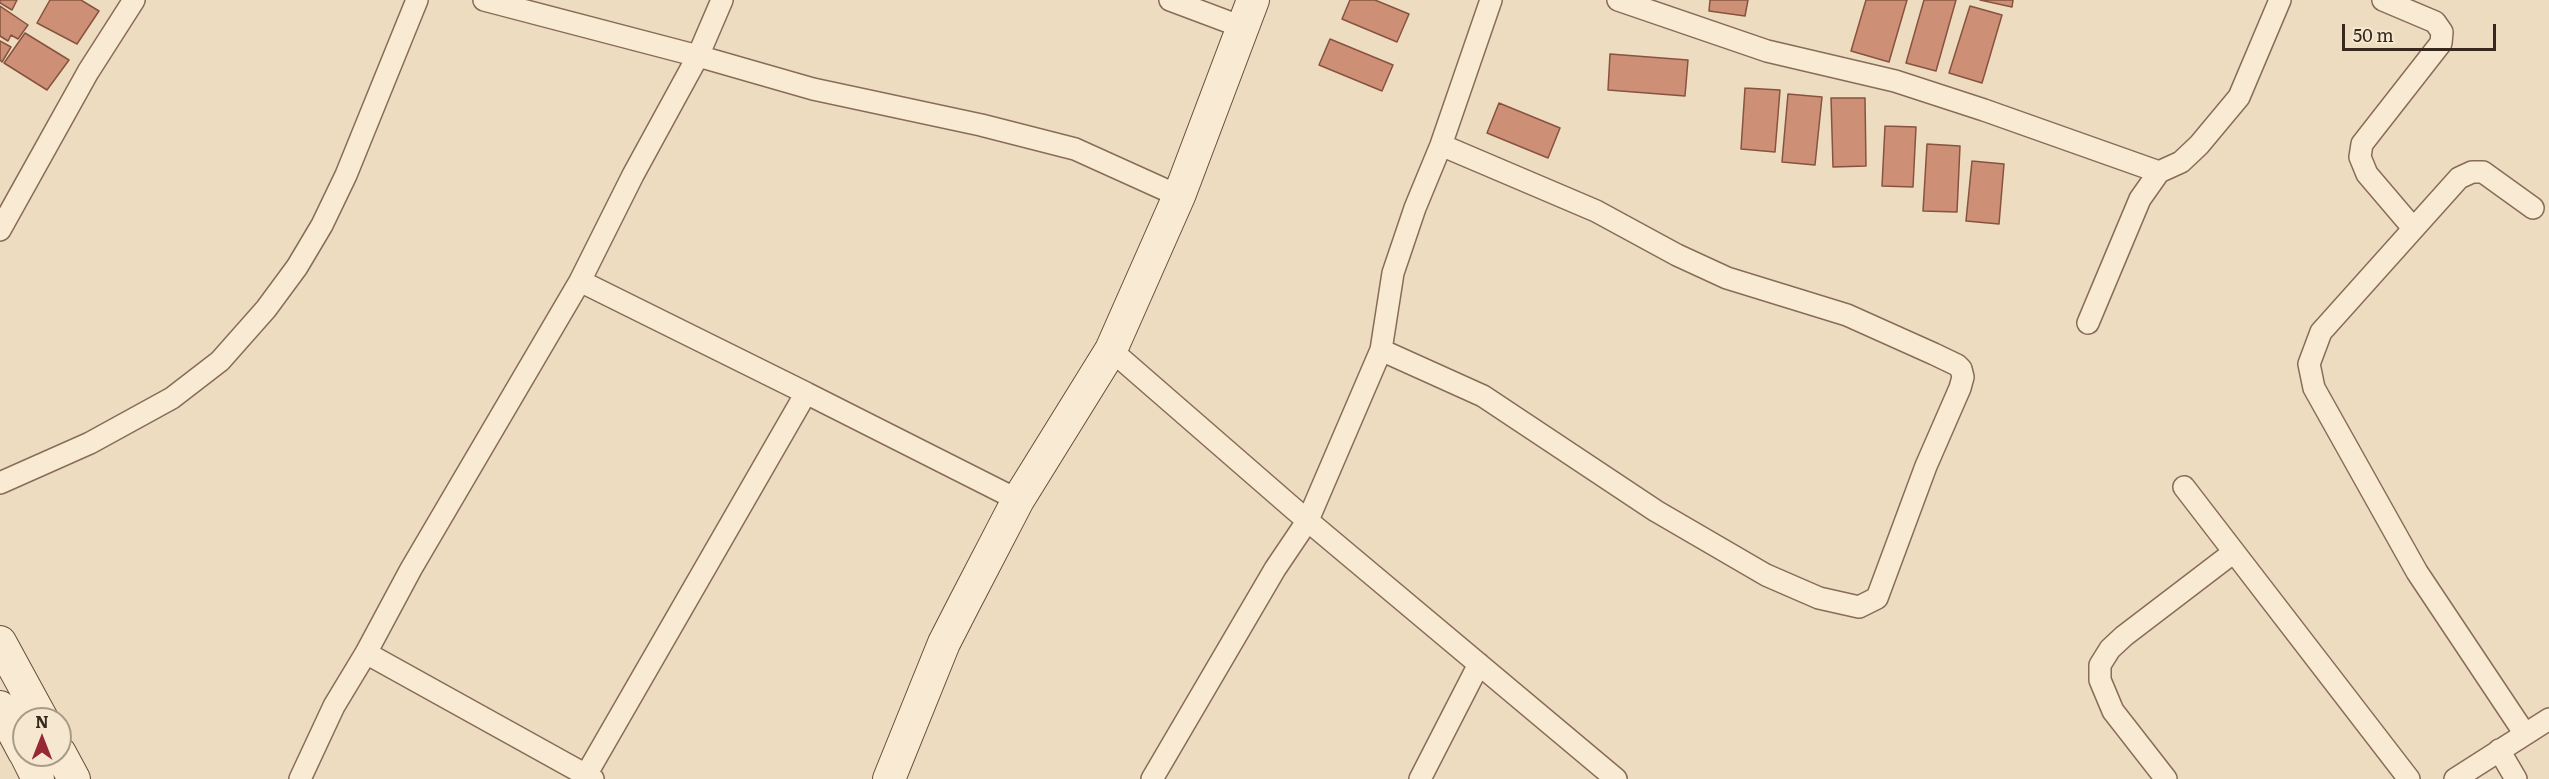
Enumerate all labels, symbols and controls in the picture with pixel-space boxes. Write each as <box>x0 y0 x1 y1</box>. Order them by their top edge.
scale bar <box>2345 12 2500 50</box>
text: 50 m <box>2353 21 2394 48</box>
north arrow <box>12 707 72 767</box>
text: N <box>35 709 49 733</box>

